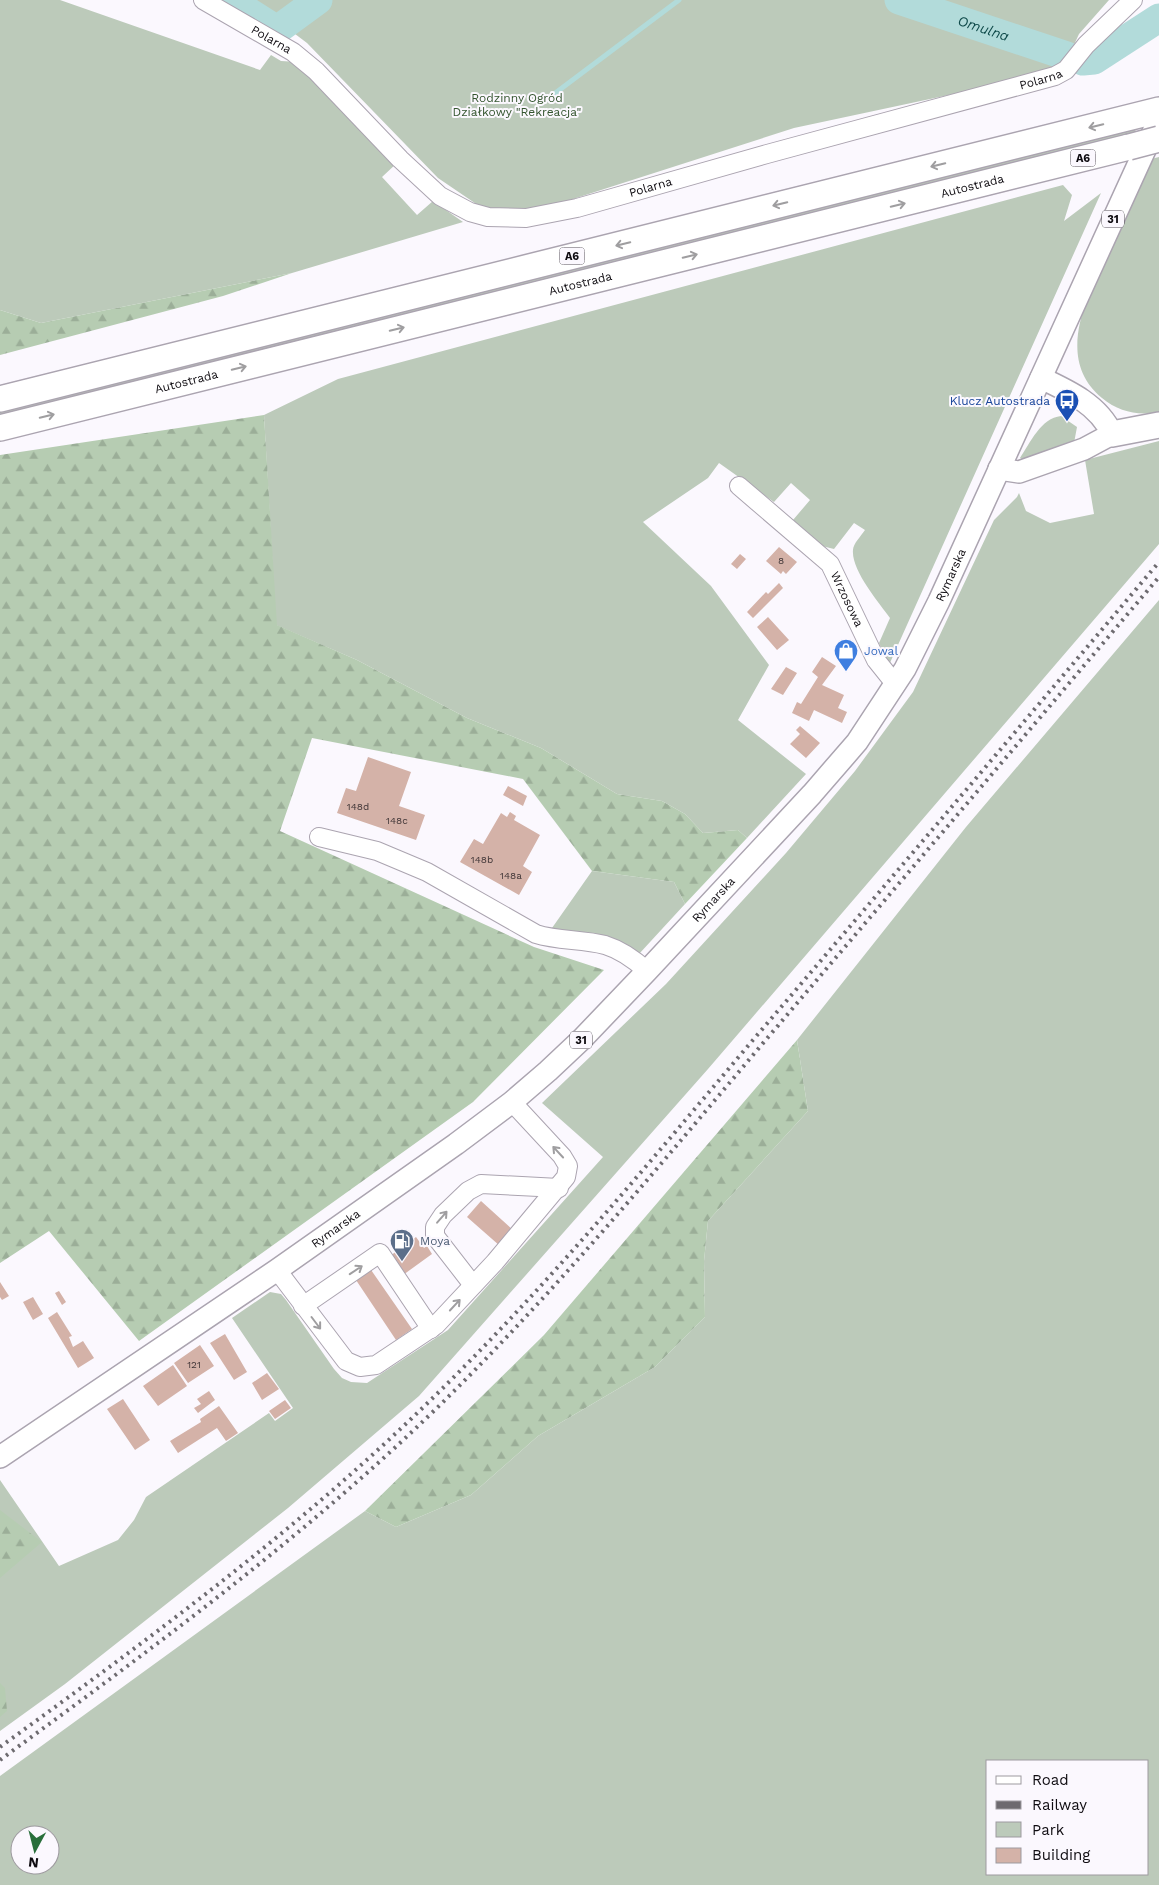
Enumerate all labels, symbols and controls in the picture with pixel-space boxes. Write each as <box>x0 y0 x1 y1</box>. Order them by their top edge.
water label: Omulna <box>956 12 1011 44</box>
street label: Polarna <box>249 22 294 57</box>
street label: Polarna <box>1018 66 1065 92</box>
park label: Rodzinny Ogród Działkowy "Rekreacja" <box>453 91 582 119</box>
one-way arrow <box>1088 122 1104 131</box>
road number: A6 <box>1070 150 1096 167</box>
one-way arrow <box>930 161 946 170</box>
street label: Autostrada <box>939 171 1006 201</box>
street label: Polarna <box>627 174 674 200</box>
one-way arrow <box>773 200 789 209</box>
one-way arrow <box>889 200 905 209</box>
road number: 31 <box>1102 210 1124 228</box>
one-way arrow <box>615 239 631 249</box>
road number: A6 <box>560 248 584 264</box>
one-way arrow <box>682 251 698 260</box>
street label: Autostrada <box>547 269 614 298</box>
one-way arrow <box>388 324 404 333</box>
one-way arrow <box>230 363 246 373</box>
street label: Autostrada <box>153 367 220 396</box>
bus stop icon: Klucz Autostrada <box>1054 388 1080 422</box>
place label: Klucz Autostrada <box>950 394 1050 408</box>
one-way arrow <box>39 411 55 420</box>
street label: Rymarska <box>933 546 969 604</box>
house number: 8 <box>778 555 784 566</box>
street label: Wrzosowa <box>828 569 866 629</box>
shop icon: Jowal <box>833 638 859 672</box>
place label: Jowal <box>864 644 898 658</box>
house number: 148d <box>347 801 369 812</box>
house number: 148c <box>386 815 408 826</box>
house number: 148b <box>471 854 493 865</box>
house number: 148a <box>500 870 522 881</box>
street label: Rymarska <box>689 874 738 925</box>
road number: 31 <box>570 1032 592 1048</box>
one-way arrow <box>553 1146 564 1159</box>
street label: Rymarska <box>309 1207 363 1251</box>
one-way arrow <box>437 1211 448 1224</box>
fuel station icon: Moya <box>389 1228 415 1262</box>
place label: Moya <box>420 1234 450 1248</box>
one-way arrow <box>349 1265 363 1275</box>
one-way arrow <box>449 1298 461 1311</box>
one-way arrow <box>311 1316 322 1329</box>
house number: 121 <box>187 1359 201 1370</box>
legend <box>986 1760 1149 1875</box>
text: Road <box>1032 1771 1069 1789</box>
text: Railway <box>1032 1796 1087 1814</box>
text: Park <box>1032 1821 1065 1839</box>
north arrow <box>10 1825 60 1875</box>
text: Building <box>1032 1846 1090 1864</box>
text: N <box>27 1854 40 1871</box>

